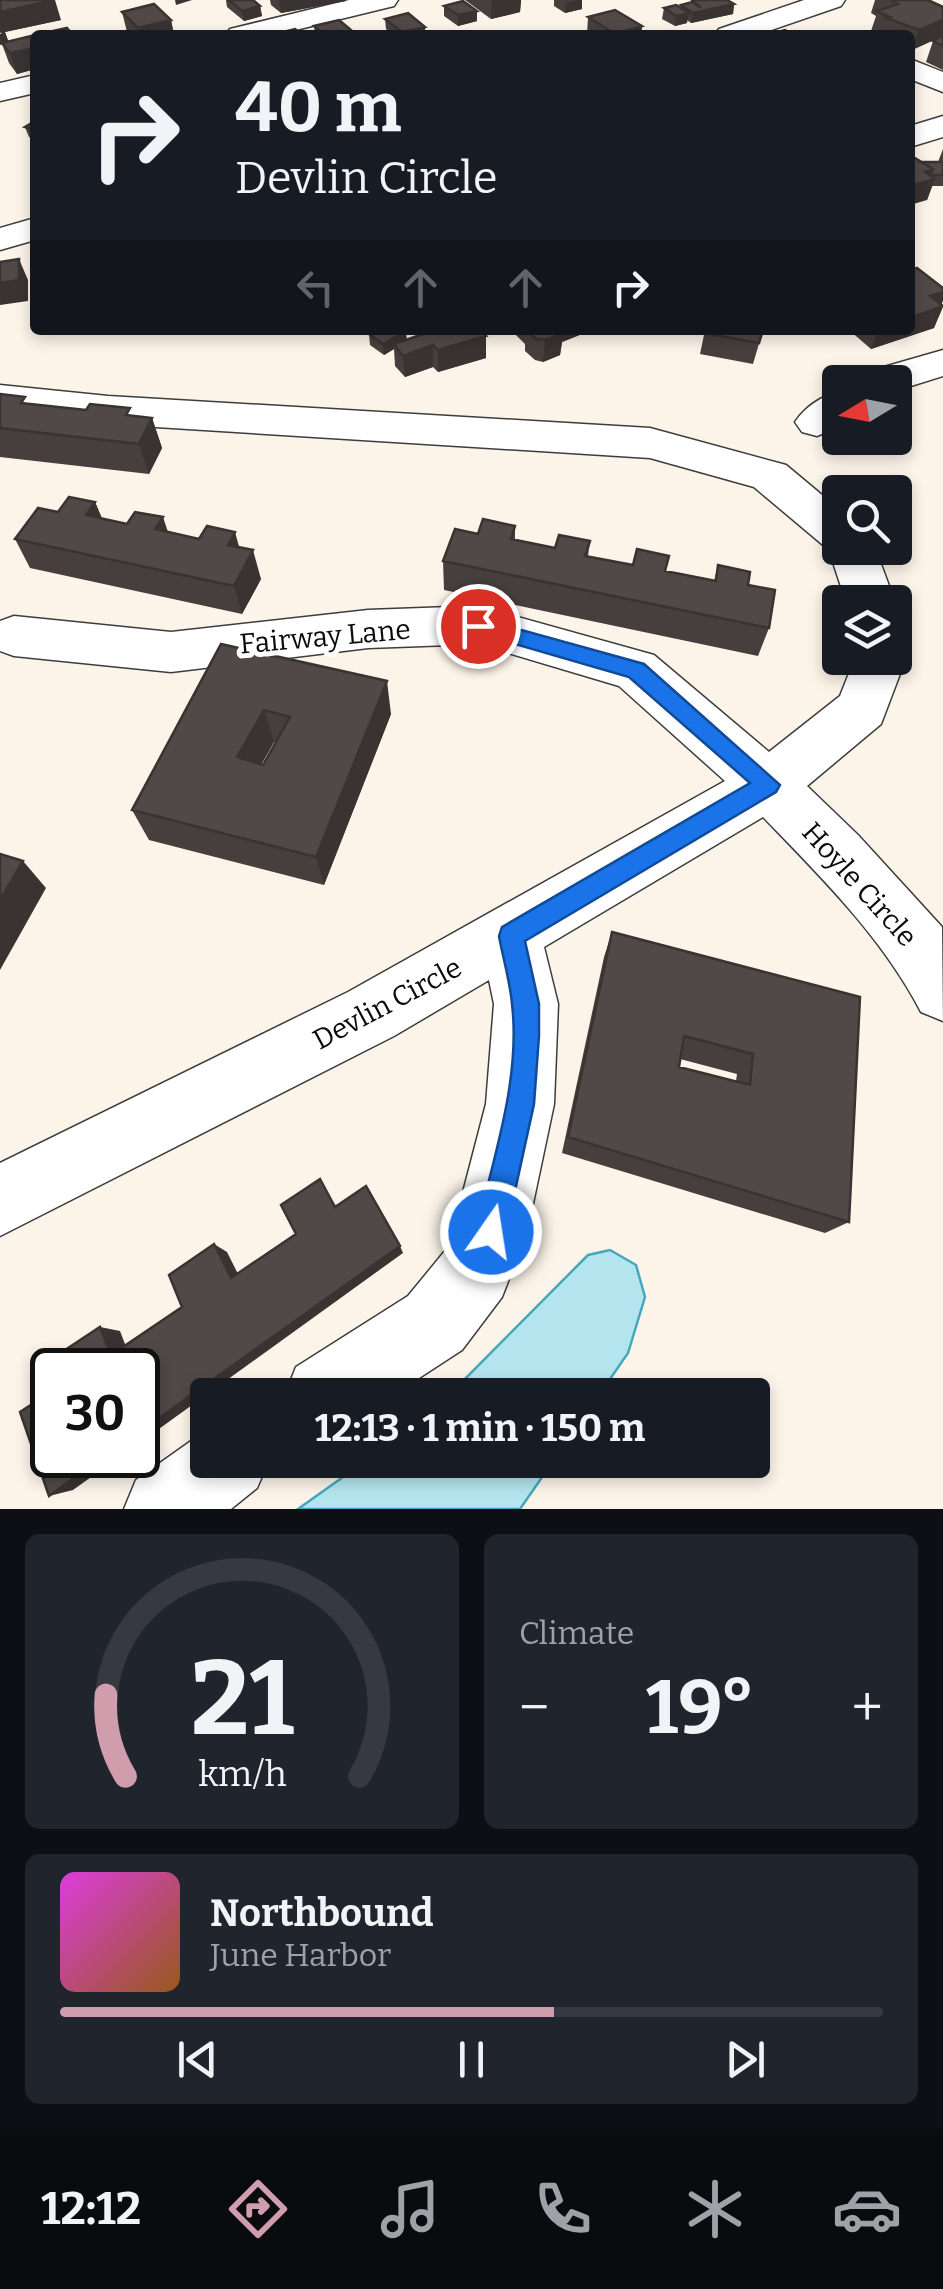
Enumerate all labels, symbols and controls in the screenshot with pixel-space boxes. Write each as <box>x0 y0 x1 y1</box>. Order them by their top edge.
text: 40 m <box>235 66 401 150</box>
icon: right <box>70 70 200 200</box>
text: Devlin Circle <box>235 151 498 205</box>
icon: left <box>288 260 343 315</box>
icon: ahead <box>393 260 448 315</box>
icon: ahead <box>498 260 553 315</box>
icon: right <box>603 260 658 315</box>
north arrow <box>822 365 912 455</box>
map controls <box>822 365 912 675</box>
button: search <box>822 475 912 565</box>
pin <box>436 584 521 669</box>
button: layers <box>822 585 912 675</box>
icon: arrive <box>451 599 506 654</box>
street label: Fairway Lane <box>238 613 412 660</box>
street label: Hoyle Circle <box>795 816 924 953</box>
street label: Devlin Circle <box>307 951 467 1056</box>
position arrow <box>439 1180 543 1284</box>
speed limit sign: 30 <box>30 1348 160 1478</box>
text: 12:13 · 1 min · 150 m <box>315 1405 645 1451</box>
text: Climate <box>519 1614 634 1652</box>
text: 21 <box>190 1637 294 1762</box>
text: 19° <box>646 1663 755 1753</box>
text: − <box>519 1675 549 1741</box>
text: + <box>852 1675 883 1741</box>
text: km/h <box>198 1753 286 1795</box>
text: Northbound <box>210 1890 433 1936</box>
text: June Harbor <box>210 1936 391 1974</box>
icon: previous <box>170 2032 225 2087</box>
icon: pause <box>444 2032 499 2087</box>
icon: next <box>718 2032 773 2087</box>
icon: directions <box>223 2174 293 2244</box>
icon: music <box>375 2174 445 2244</box>
icon: phone <box>528 2174 598 2244</box>
icon: climate <box>680 2174 750 2244</box>
icon: car <box>832 2174 902 2244</box>
text: 12:12 <box>41 2182 141 2236</box>

